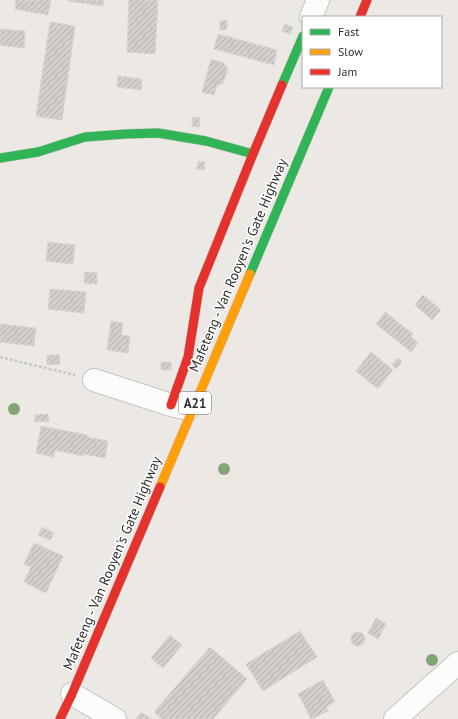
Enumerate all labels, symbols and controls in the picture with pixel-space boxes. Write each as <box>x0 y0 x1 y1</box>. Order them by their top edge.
legend <box>302 16 442 88</box>
text: Fast <box>338 24 359 39</box>
text: Slow <box>338 44 363 59</box>
text: Jam <box>337 64 357 79</box>
street label: Mafeteng - Van Rooyen's Gate Highway <box>185 155 291 375</box>
road number: A21 <box>179 392 211 414</box>
street label: Mafeteng - Van Rooyen's Gate Highway <box>59 453 165 673</box>

